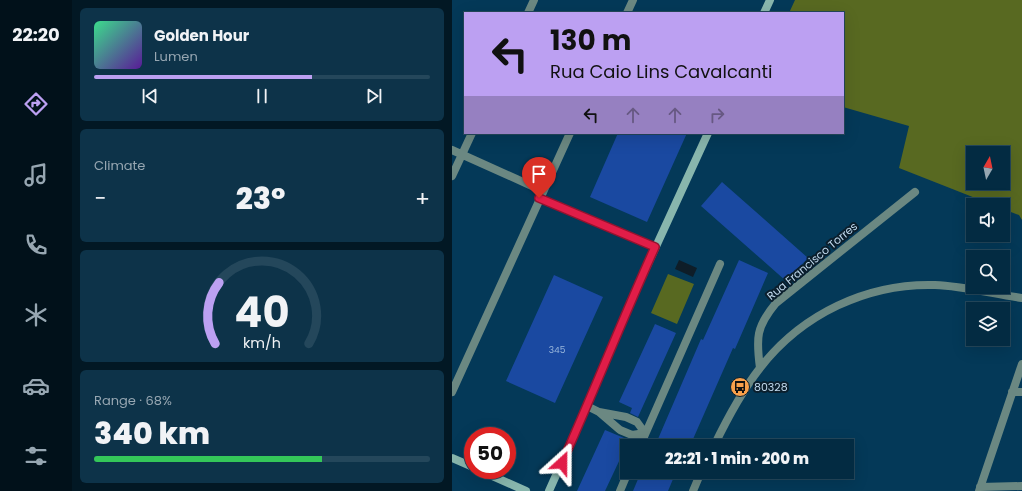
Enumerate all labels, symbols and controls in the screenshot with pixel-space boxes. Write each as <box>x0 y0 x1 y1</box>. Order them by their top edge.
text: 130 m <box>550 21 631 60</box>
text: 22:20 <box>12 22 60 47</box>
text: Golden Hour <box>154 25 249 46</box>
icon: left <box>484 28 536 80</box>
text: Lumen <box>154 47 198 66</box>
text: Rua Caio Lins Cavalcanti <box>550 59 773 84</box>
icon: previous <box>139 85 161 107</box>
icon: pause <box>251 85 273 107</box>
icon: next <box>363 85 385 107</box>
icon: directions <box>22 90 50 118</box>
icon: left <box>580 104 602 126</box>
icon: ahead <box>622 104 644 126</box>
icon: ahead <box>664 104 686 126</box>
icon: right <box>706 104 728 126</box>
north arrow <box>966 146 1010 190</box>
map controls <box>966 146 1010 346</box>
text: Climate <box>94 156 145 175</box>
pin <box>522 157 556 198</box>
icon: music <box>22 161 50 189</box>
icon: arrive <box>528 163 550 185</box>
text: 23° <box>236 177 285 220</box>
text: − <box>94 183 106 214</box>
text: + <box>415 183 430 214</box>
button: sound <box>966 198 1010 242</box>
street label: Rua Francisco Torres <box>763 218 861 304</box>
icon: phone <box>22 231 50 259</box>
button: search <box>966 250 1010 294</box>
text: 40 <box>234 283 290 342</box>
icon: climate <box>22 301 50 329</box>
button: layers <box>966 302 1010 346</box>
text: km/h <box>243 332 281 352</box>
house number: 345 <box>549 344 566 356</box>
icon: car <box>22 372 50 400</box>
bus stop icon: 80328 <box>729 376 751 398</box>
place label: 80328 <box>754 379 788 395</box>
text: Range · 68% <box>94 391 172 410</box>
text: 340 km <box>94 412 210 455</box>
speed limit sign: 50 <box>464 427 516 479</box>
icon: filters <box>22 442 50 470</box>
position arrow <box>541 442 583 484</box>
text: 22:21 · 1 min · 200 m <box>665 448 809 469</box>

